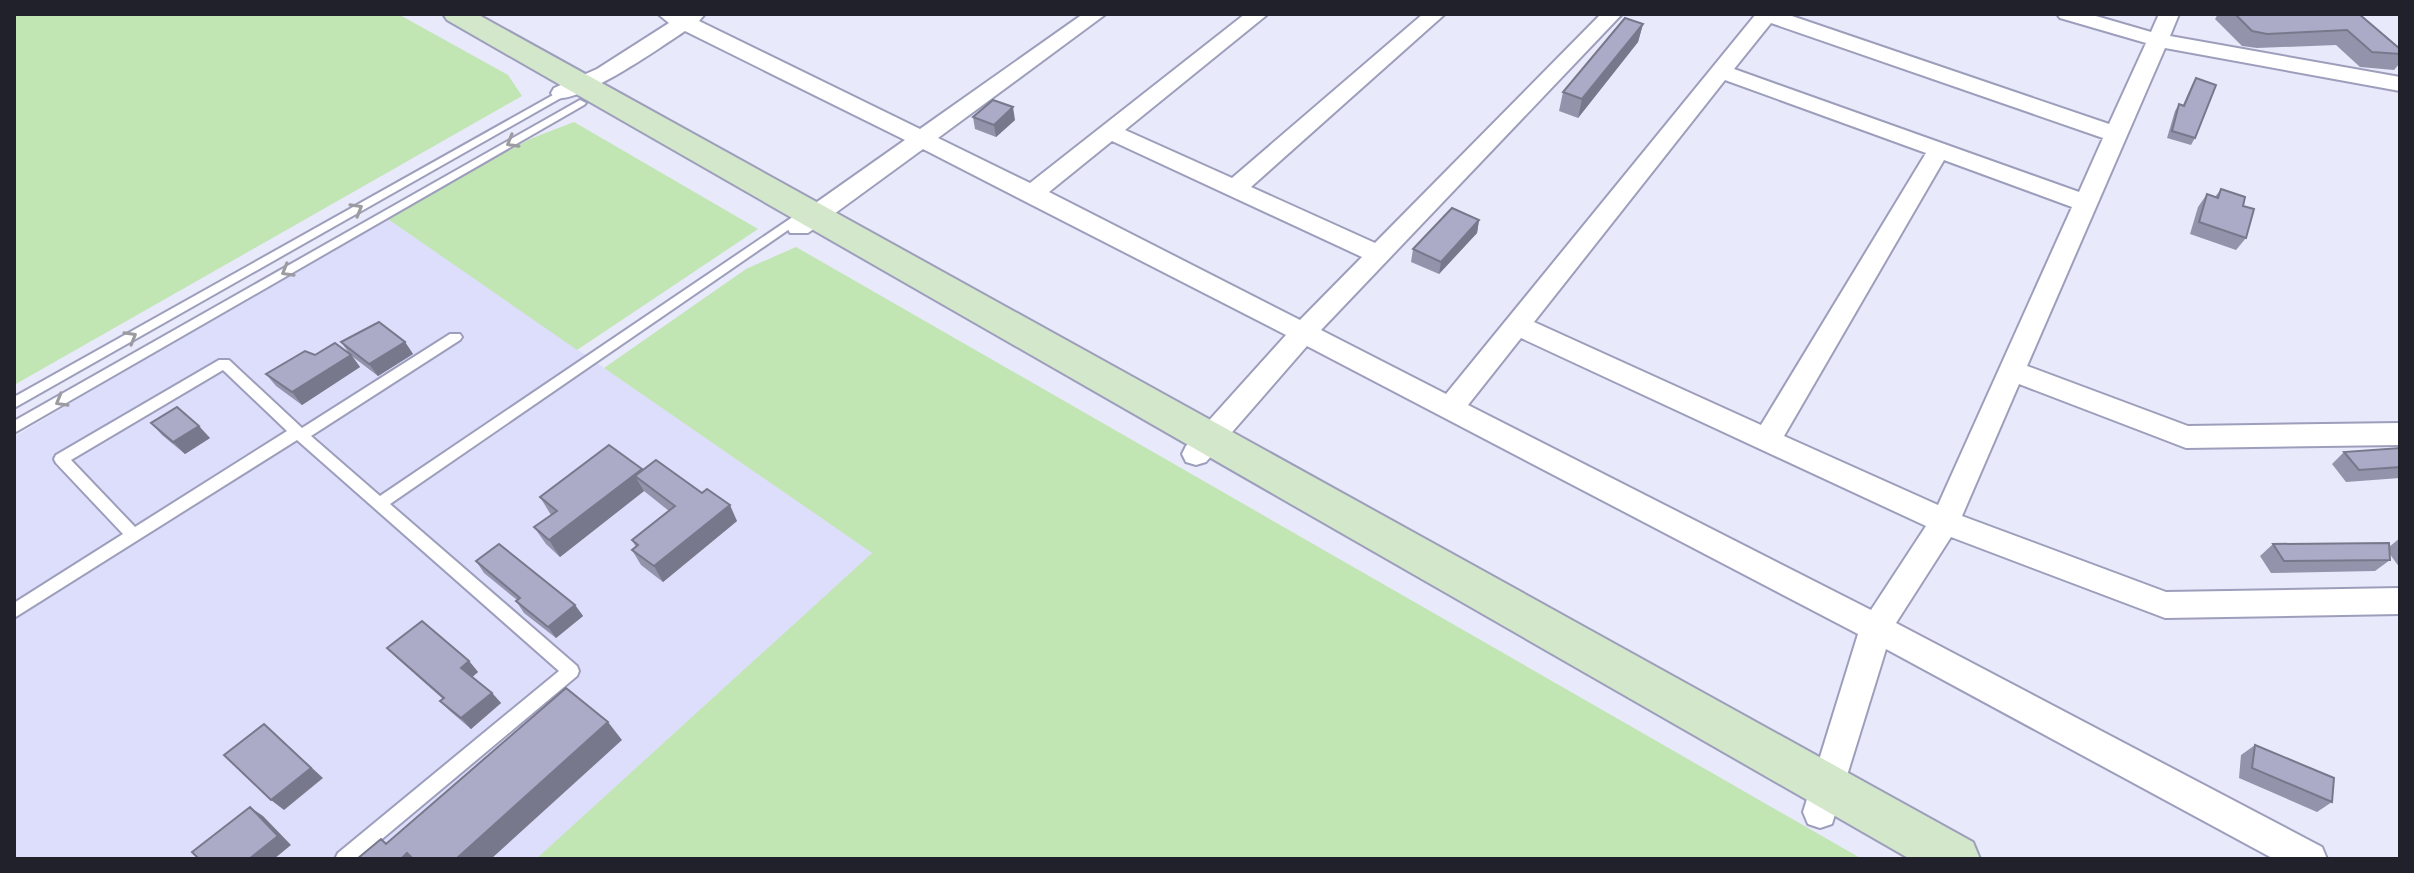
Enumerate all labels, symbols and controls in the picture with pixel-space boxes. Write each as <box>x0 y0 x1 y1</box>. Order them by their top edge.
one-way arrow <box>506 132 521 148</box>
one-way arrow <box>348 203 363 219</box>
one-way arrow <box>281 261 296 277</box>
one-way arrow <box>122 331 136 347</box>
one-way arrow <box>55 391 70 407</box>

